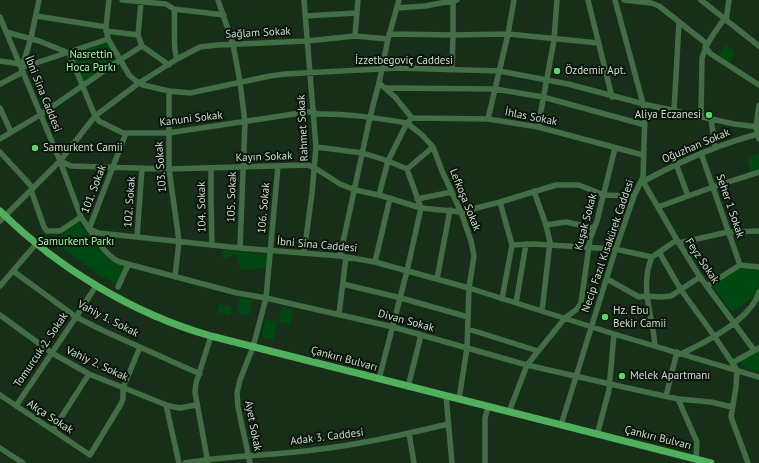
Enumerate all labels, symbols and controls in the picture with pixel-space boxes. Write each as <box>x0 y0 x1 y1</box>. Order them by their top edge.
street label: Sağlam Sokak <box>225 25 291 41</box>
park label: Nasrettin Hoca Parkı <box>66 48 116 74</box>
street label: İbni Sina Caddesi <box>22 54 64 134</box>
street label: İzzetbegoviç Caddesi <box>355 54 453 68</box>
place label: Özdemir Apt. <box>565 64 626 78</box>
marker: Özdemir Apt. <box>552 66 562 76</box>
street label: Rahmet Sokak <box>295 94 311 162</box>
street label: İhlas Sokak <box>504 105 558 129</box>
place label: Aliya Eczanesi <box>635 108 701 122</box>
street label: Kanuni Sokak <box>159 109 223 129</box>
marker: Aliya Eczanesi <box>704 110 714 120</box>
street label: Oğuzhan Sokak <box>660 126 732 166</box>
place label: Samurkent Camii <box>43 141 123 155</box>
street label: 103. Sokak <box>153 141 169 193</box>
marker: Samurkent Camii <box>30 143 40 153</box>
street label: Kayın Sokak <box>235 149 293 165</box>
street label: 101. Sokak <box>79 163 109 215</box>
street label: Lefkoşa Sokak <box>447 167 483 233</box>
street label: 105. Sokak <box>225 171 239 223</box>
street label: Seher 1 Sokak <box>713 172 747 240</box>
street label: 102. Sokak <box>122 176 138 228</box>
street label: Necip Fazıl Kısakürek Caddesi <box>579 178 637 314</box>
street label: 104. Sokak <box>195 181 209 233</box>
street label: 106. Sokak <box>255 182 273 234</box>
street label: Kuşak Sokak <box>572 192 600 252</box>
park label: Samurkent Parkı <box>38 235 114 249</box>
street label: İbni Sina Caddesi <box>276 235 358 255</box>
street label: Feyz Sokak <box>682 236 722 286</box>
street label: Vahiy 1. Sokak <box>75 298 141 340</box>
place label: Hz. Ebu Bekir Camii <box>613 304 666 330</box>
street label: Divan Sokak <box>376 307 436 335</box>
street label: Tomurcuk 2. Sokak <box>11 310 71 390</box>
marker: Hz. Ebu Bekir Camii <box>600 312 610 322</box>
street label: Vahiy 2. Sokak <box>64 344 130 384</box>
street label: Çankırı Bulvarı <box>309 344 379 374</box>
place label: Melek Apartmanı <box>630 369 710 383</box>
marker: Melek Apartmanı <box>617 371 627 381</box>
street label: Akça Sokak <box>24 397 76 437</box>
street label: Ayet Sokak <box>242 400 264 452</box>
street label: Çankırı Bulvarı <box>623 423 693 453</box>
street label: Adak 3. Caddesi <box>290 426 364 448</box>

